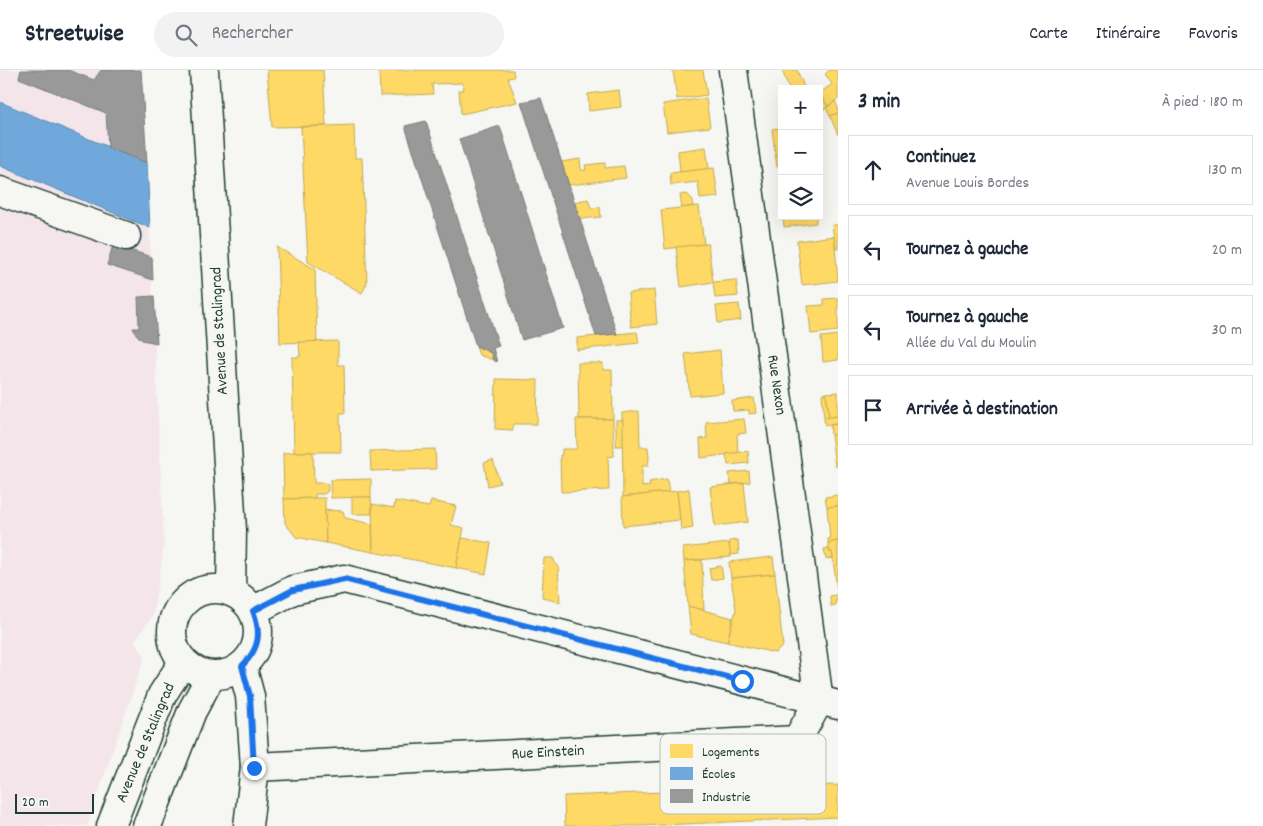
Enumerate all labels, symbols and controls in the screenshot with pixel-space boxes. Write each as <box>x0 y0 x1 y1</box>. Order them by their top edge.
search box <box>154 12 504 57</box>
text: Streetwise <box>25 18 124 52</box>
icon: search <box>172 21 200 49</box>
text: Rechercher <box>212 21 293 48</box>
text: Carte <box>1029 22 1068 47</box>
text: Itinéraire <box>1096 22 1160 47</box>
text: Favoris <box>1188 22 1238 47</box>
map controls <box>778 85 823 220</box>
button: + <box>778 85 823 130</box>
text: 3 min <box>858 88 900 118</box>
text: À pied · 180 m <box>1162 91 1243 114</box>
button: − <box>778 130 823 175</box>
text: Continuez <box>906 145 976 172</box>
icon: ahead <box>859 156 887 184</box>
text: 130 m <box>1208 159 1242 182</box>
text: Avenue Louis Bordes <box>906 172 1029 195</box>
button: layers <box>778 175 823 220</box>
icon: left <box>859 236 887 264</box>
text: Tournez à gauche <box>906 237 1028 264</box>
text: 20 m <box>1212 239 1242 262</box>
street label: Avenue de Stalingrad <box>205 266 235 396</box>
text: Tournez à gauche <box>906 305 1028 332</box>
icon: left <box>859 316 887 344</box>
text: 30 m <box>1212 319 1242 342</box>
text: Allée du Val du Moulin <box>906 332 1036 355</box>
street label: Rue Nexon <box>760 353 792 417</box>
icon: arrive <box>859 396 887 424</box>
text: Arrivée à destination <box>906 397 1058 424</box>
route start <box>731 670 754 693</box>
street label: Avenue de Stalingrad <box>110 680 182 806</box>
legend <box>660 734 826 814</box>
street label: Rue Einstein <box>511 740 585 766</box>
text: Logements <box>702 743 760 763</box>
route end <box>243 757 266 780</box>
text: Écoles <box>702 765 736 785</box>
text: Industrie <box>702 788 750 808</box>
scale bar <box>15 791 94 814</box>
text: 20 m <box>22 793 49 813</box>

